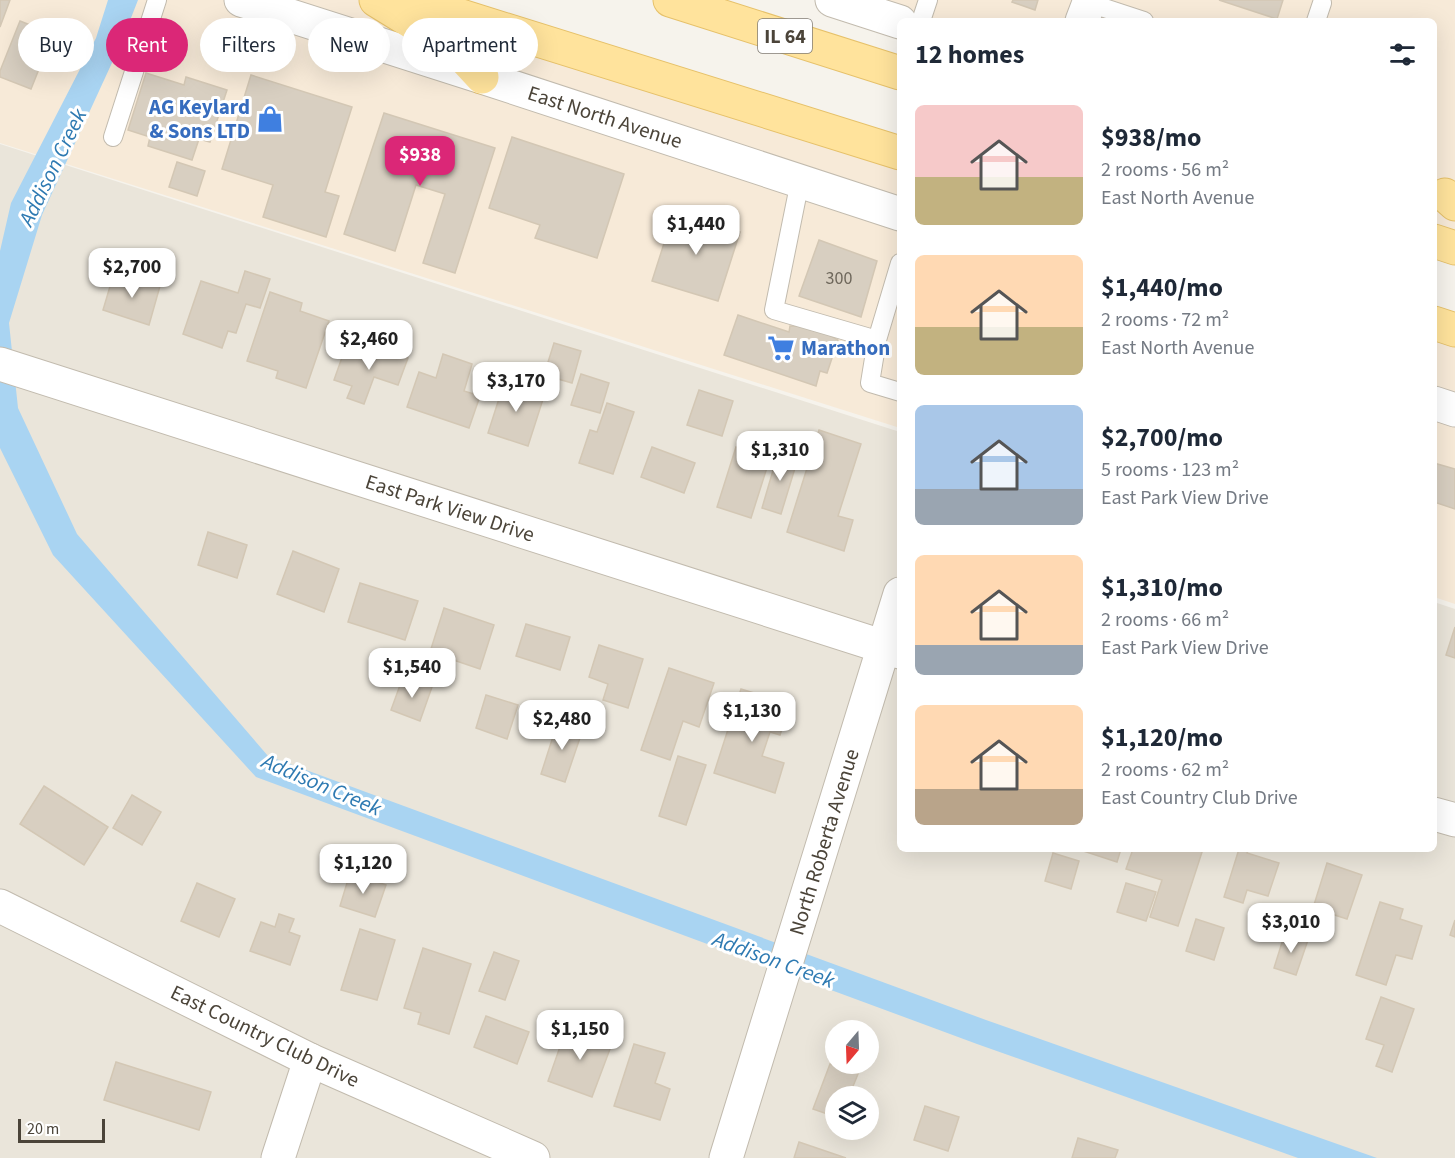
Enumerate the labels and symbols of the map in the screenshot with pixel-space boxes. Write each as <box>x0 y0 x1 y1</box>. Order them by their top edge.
road number: IL 64 <box>758 19 812 53</box>
street label: East North Avenue <box>524 78 686 156</box>
place label: AG Keylard & Sons LTD <box>148 92 250 146</box>
water label: Addison Creek <box>10 103 95 233</box>
shop icon: AG Keylard & Sons LTD <box>255 104 285 134</box>
pin: $938 <box>384 136 456 187</box>
pin: $1,440 <box>647 205 745 256</box>
pin: $2,700 <box>83 248 181 299</box>
house number: 300 <box>826 266 852 291</box>
pin: $2,460 <box>320 320 418 371</box>
supermarket icon: Marathon <box>766 333 796 363</box>
place label: Marathon <box>801 333 890 363</box>
pin: $3,170 <box>467 362 565 413</box>
pin: $1,310 <box>731 431 829 482</box>
street label: East Park View Drive <box>362 467 538 549</box>
pin: $1,540 <box>363 648 461 699</box>
pin: $1,130 <box>703 692 801 743</box>
pin: $2,480 <box>513 700 611 751</box>
water label: Addison Creek <box>255 745 387 825</box>
street label: North Roberta Avenue <box>781 745 867 939</box>
pin: $1,120 <box>314 844 412 895</box>
pin: $3,010 <box>1242 903 1340 954</box>
water label: Addison Creek <box>707 922 839 997</box>
street label: East Country Club Drive <box>166 977 364 1095</box>
pin: $1,150 <box>531 1010 629 1061</box>
north arrow <box>825 1020 879 1074</box>
scale bar <box>18 1116 105 1144</box>

